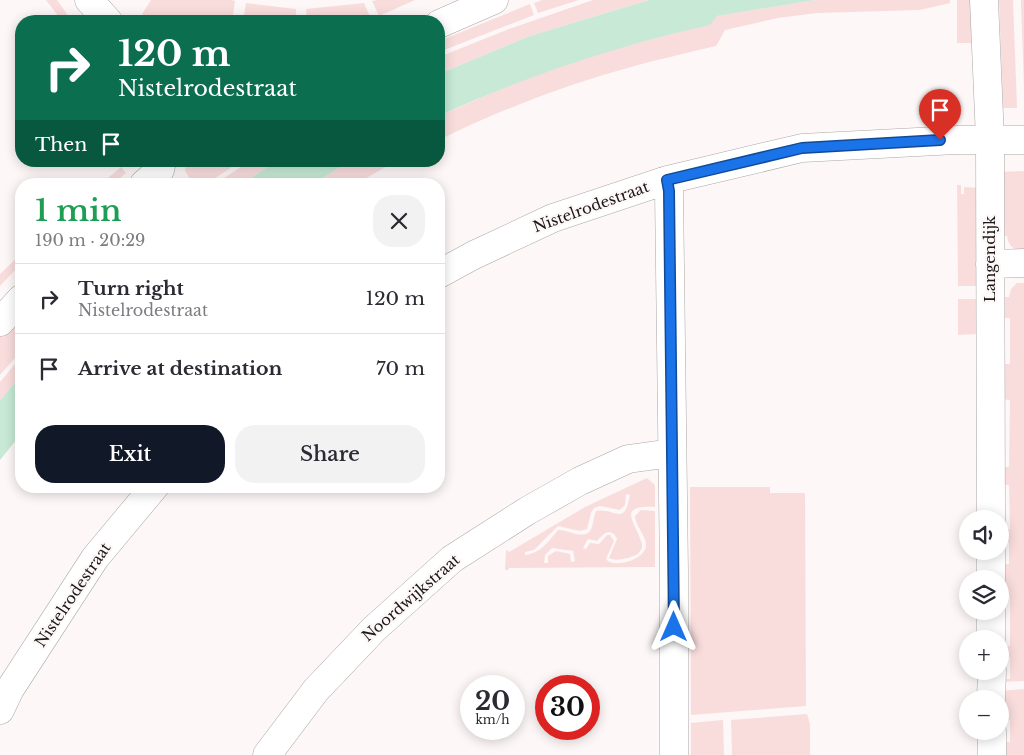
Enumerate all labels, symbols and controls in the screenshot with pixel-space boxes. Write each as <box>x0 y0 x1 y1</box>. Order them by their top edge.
text: 120 m <box>118 32 231 75</box>
icon: right <box>35 35 100 100</box>
text: Nistelrodestraat <box>118 75 297 102</box>
pin <box>919 89 961 140</box>
icon: arrive <box>926 96 954 124</box>
icon: arrive <box>97 130 125 158</box>
text: Then <box>35 133 87 156</box>
street label: Nistelrodestraat <box>530 177 652 236</box>
text: 1 min <box>35 192 121 229</box>
button: close <box>373 195 425 247</box>
street label: Langendijk <box>980 215 999 302</box>
text: 190 m · 20:29 <box>35 230 145 250</box>
text: Turn right <box>78 277 184 300</box>
icon: right <box>35 285 63 313</box>
text: 120 m <box>365 287 425 310</box>
text: Nistelrodestraat <box>78 300 208 320</box>
icon: arrive <box>35 355 63 383</box>
text: Arrive at destination <box>78 357 282 380</box>
text: 70 m <box>376 357 425 380</box>
button: Exit <box>35 425 225 483</box>
button: Share <box>235 425 425 483</box>
map controls <box>959 510 1009 740</box>
button: sound <box>959 510 1009 560</box>
street label: Nistelrodestraat <box>31 539 115 651</box>
street label: Noordwijkstraat <box>358 550 464 645</box>
button: layers <box>959 570 1009 620</box>
position arrow <box>647 600 699 652</box>
button: + <box>959 630 1009 680</box>
speed limit sign: 30 <box>535 675 600 740</box>
text: 20 <box>475 686 510 717</box>
button: − <box>959 690 1009 740</box>
text: km/h <box>475 712 510 727</box>

